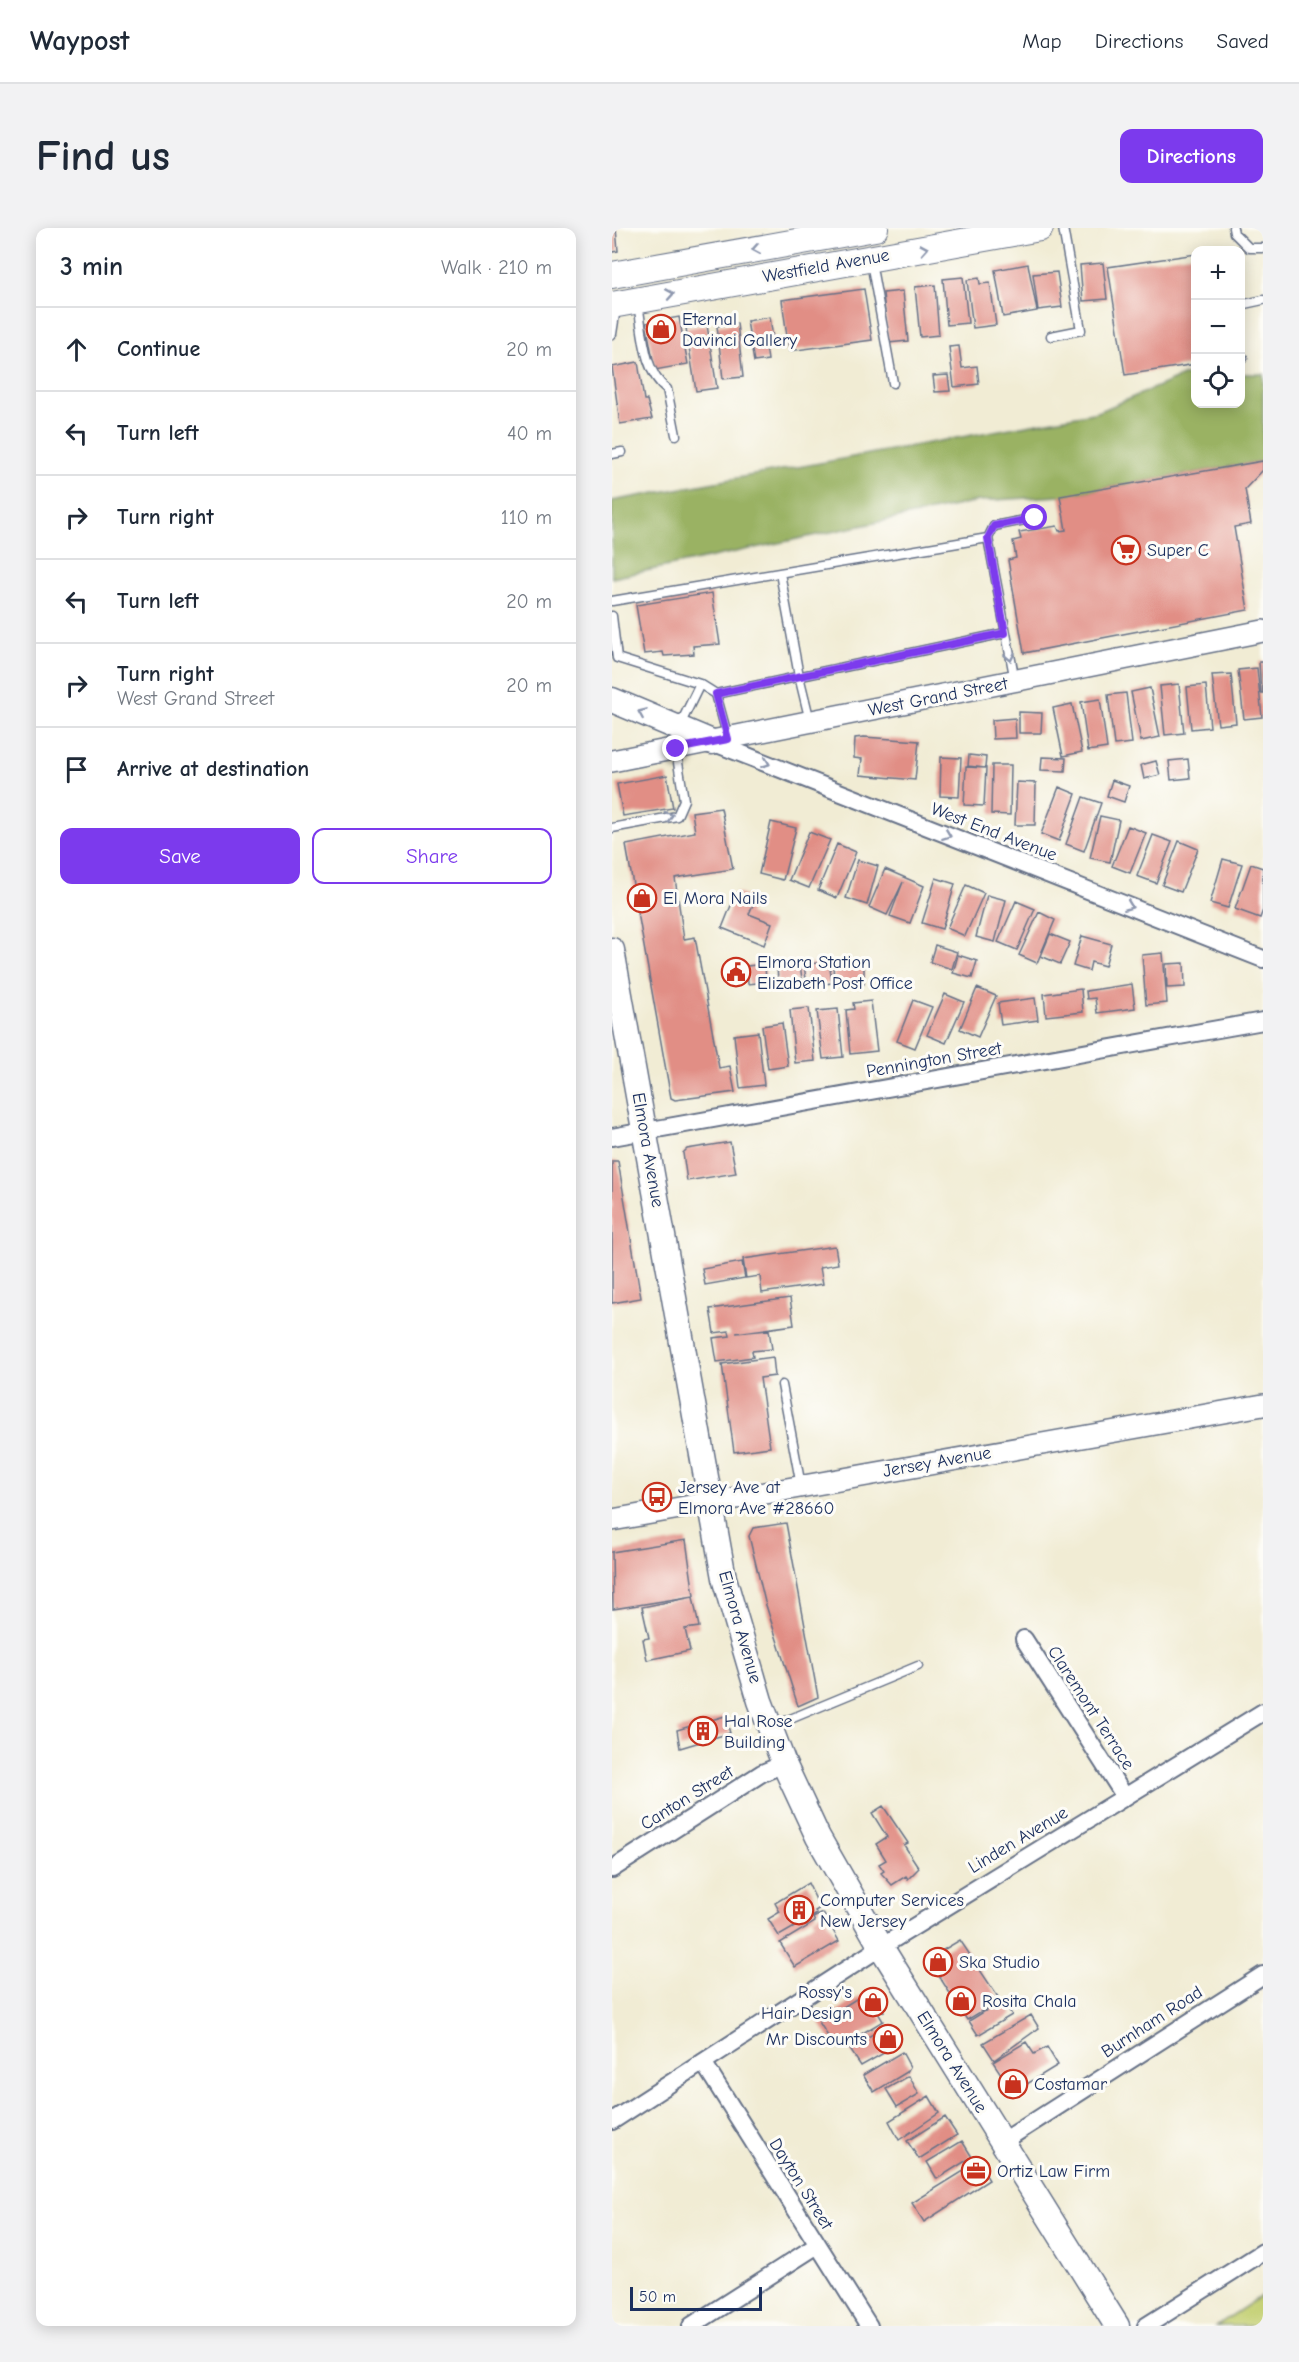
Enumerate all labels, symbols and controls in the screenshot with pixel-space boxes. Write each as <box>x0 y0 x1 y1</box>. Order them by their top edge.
text: Waypost <box>30 25 130 57</box>
text: Map <box>1022 29 1062 53</box>
text: Directions <box>1095 29 1184 53</box>
text: Saved <box>1217 29 1269 53</box>
button: Directions <box>1120 129 1263 183</box>
text: Find us <box>36 132 170 181</box>
one-way arrow <box>751 242 761 255</box>
one-way arrow <box>918 243 928 256</box>
street label: Westfield Avenue <box>761 245 891 287</box>
map controls <box>1191 246 1245 408</box>
button: + <box>1191 246 1245 300</box>
text: 3 min <box>60 252 123 282</box>
text: Walk · 210 m <box>441 256 552 279</box>
one-way arrow <box>665 289 674 301</box>
button: − <box>1191 300 1245 354</box>
place label: Eternal Davinci Gallery <box>682 309 798 351</box>
shop icon: Eternal Davinci Gallery <box>645 313 677 345</box>
icon: ahead <box>60 333 93 366</box>
text: Continue <box>117 336 200 362</box>
text: 20 m <box>506 338 552 361</box>
button: locate <box>1191 354 1245 408</box>
icon: left <box>60 417 93 450</box>
text: Turn left <box>117 420 199 446</box>
text: 40 m <box>507 422 552 445</box>
icon: right <box>60 501 93 534</box>
text: Turn right <box>117 504 214 530</box>
route start <box>1021 504 1047 530</box>
text: 110 m <box>501 506 552 529</box>
supermarket icon: Super C <box>1110 534 1142 566</box>
place label: Super C <box>1147 540 1209 561</box>
icon: left <box>60 585 93 618</box>
text: Turn left <box>117 588 199 614</box>
text: 20 m <box>506 590 552 613</box>
one-way arrow <box>1003 652 1016 662</box>
text: Turn right <box>117 661 214 687</box>
icon: right <box>60 669 93 702</box>
street label: West Grand Street <box>866 673 1010 721</box>
text: 20 m <box>506 674 552 697</box>
text: West Grand Street <box>117 687 274 710</box>
one-way arrow <box>638 708 649 720</box>
route end <box>662 735 688 761</box>
icon: arrive <box>60 753 93 786</box>
text: Arrive at destination <box>117 756 309 782</box>
one-way arrow <box>760 756 771 769</box>
street label: West End Avenue <box>928 798 1060 866</box>
one-way arrow <box>663 811 674 823</box>
button: Save <box>60 828 300 884</box>
button: Share <box>312 828 552 884</box>
one-way arrow <box>941 828 952 840</box>
shop icon: El Mora Nails <box>626 882 658 914</box>
place label: El Mora Nails <box>663 888 767 909</box>
one-way arrow <box>1123 899 1134 911</box>
place label: Elmora Station Elizabeth Post Office <box>757 952 913 994</box>
public building icon: Elmora Station Elizabeth Post Office <box>720 956 752 988</box>
street label: Pennington Street <box>865 1038 1004 1082</box>
street label: Elmora Avenue <box>628 1091 668 1209</box>
street label: Jersey Avenue <box>881 1442 993 1482</box>
place label: Jersey Ave at Elmora Ave #28660 <box>678 1477 834 1519</box>
bus stop icon: Jersey Ave at Elmora Ave #28660 <box>641 1481 673 1513</box>
street label: Elmora Avenue <box>714 1568 766 1686</box>
street label: Claremont Terrace <box>1043 1642 1139 1774</box>
place label: Hal Rose Building <box>724 1711 793 1753</box>
building icon: Hal Rose Building <box>687 1715 719 1747</box>
street label: Canton Street <box>637 1761 738 1835</box>
street label: Linden Avenue <box>964 1802 1072 1878</box>
place label: Computer Services New Jersey <box>820 1890 964 1932</box>
building icon: Computer Services New Jersey <box>783 1894 815 1926</box>
shop icon: Ska Studio <box>922 1946 954 1978</box>
place label: Ska Studio <box>959 1952 1040 1973</box>
place label: Rossy's Hair Design <box>761 1982 852 2024</box>
street label: Burnham Road <box>1098 1982 1206 2062</box>
shop icon: Rosita Chala <box>945 1985 977 2017</box>
shop icon: Rossy's Hair Design <box>857 1986 889 2018</box>
place label: Rosita Chala <box>982 1991 1077 2012</box>
street label: Elmora Avenue <box>912 2007 992 2117</box>
shop icon: Mr Discounts <box>872 2023 904 2055</box>
place label: Mr Discounts <box>766 2029 867 2050</box>
shop icon: Costamar <box>997 2068 1029 2100</box>
place label: Costamar <box>1034 2074 1108 2095</box>
street label: Dayton Street <box>765 2134 838 2234</box>
office icon: Ortiz Law Firm <box>960 2155 992 2187</box>
place label: Ortiz Law Firm <box>997 2161 1110 2182</box>
scale bar <box>630 2284 762 2312</box>
text: 50 m <box>639 2288 676 2306</box>

